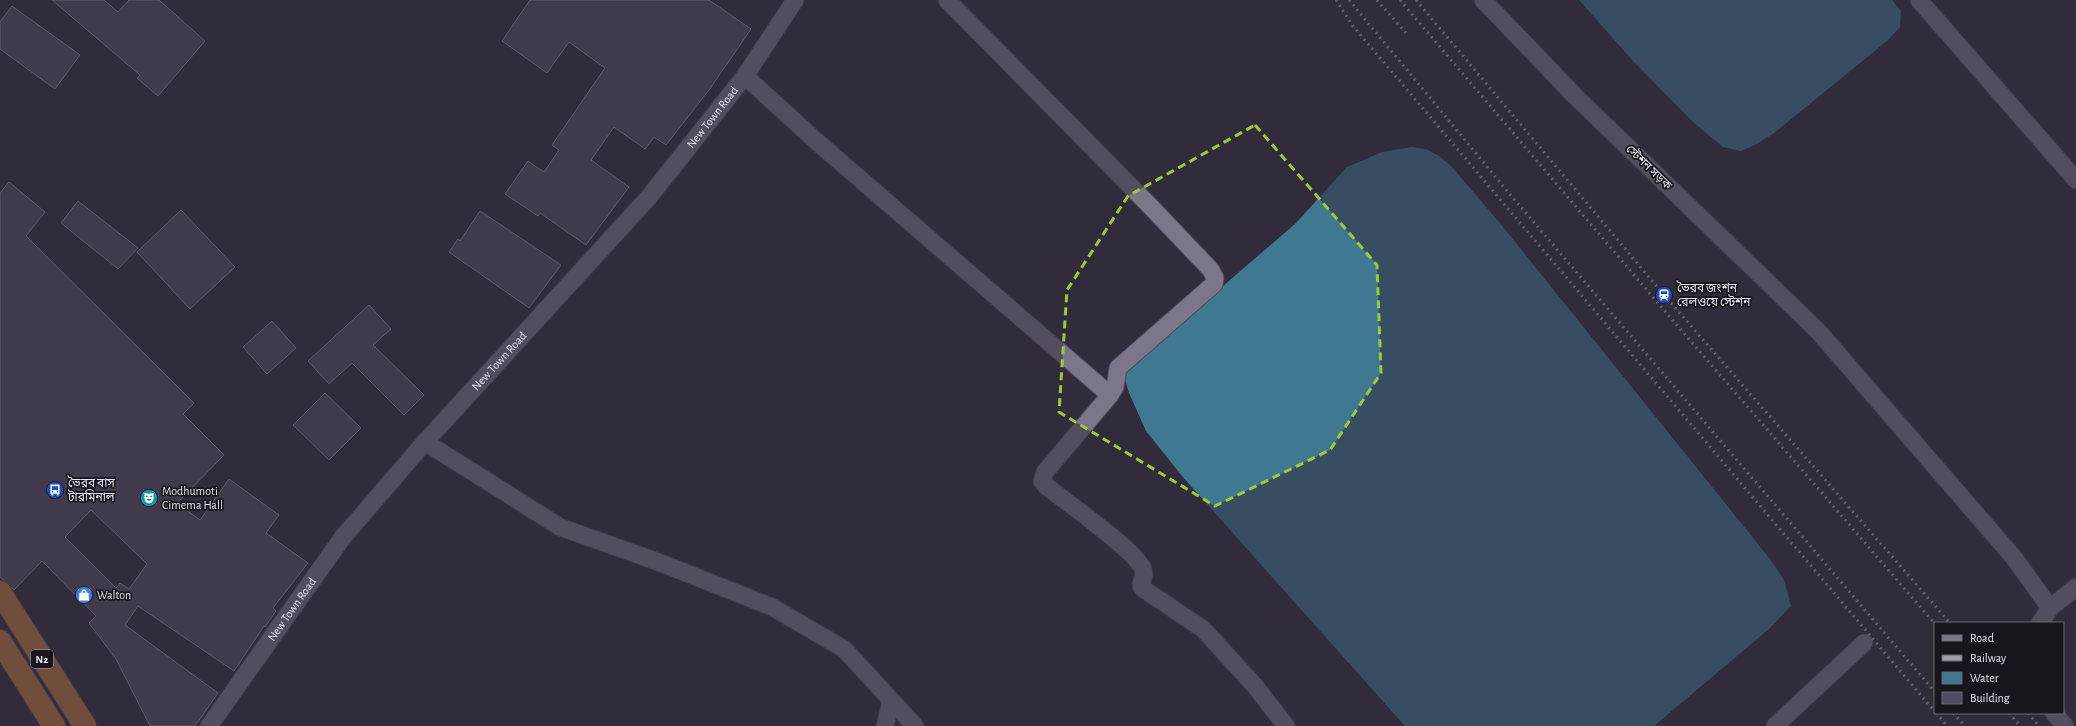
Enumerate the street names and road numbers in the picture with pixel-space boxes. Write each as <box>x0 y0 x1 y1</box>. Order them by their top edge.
street label: New Town Road <box>684 84 740 150</box>
street label: স্টেশন সড়ক <box>1623 141 1676 192</box>
street label: New Town Road <box>470 329 529 393</box>
street label: New Town Road <box>265 575 318 643</box>
road number: N2 <box>31 650 53 668</box>

